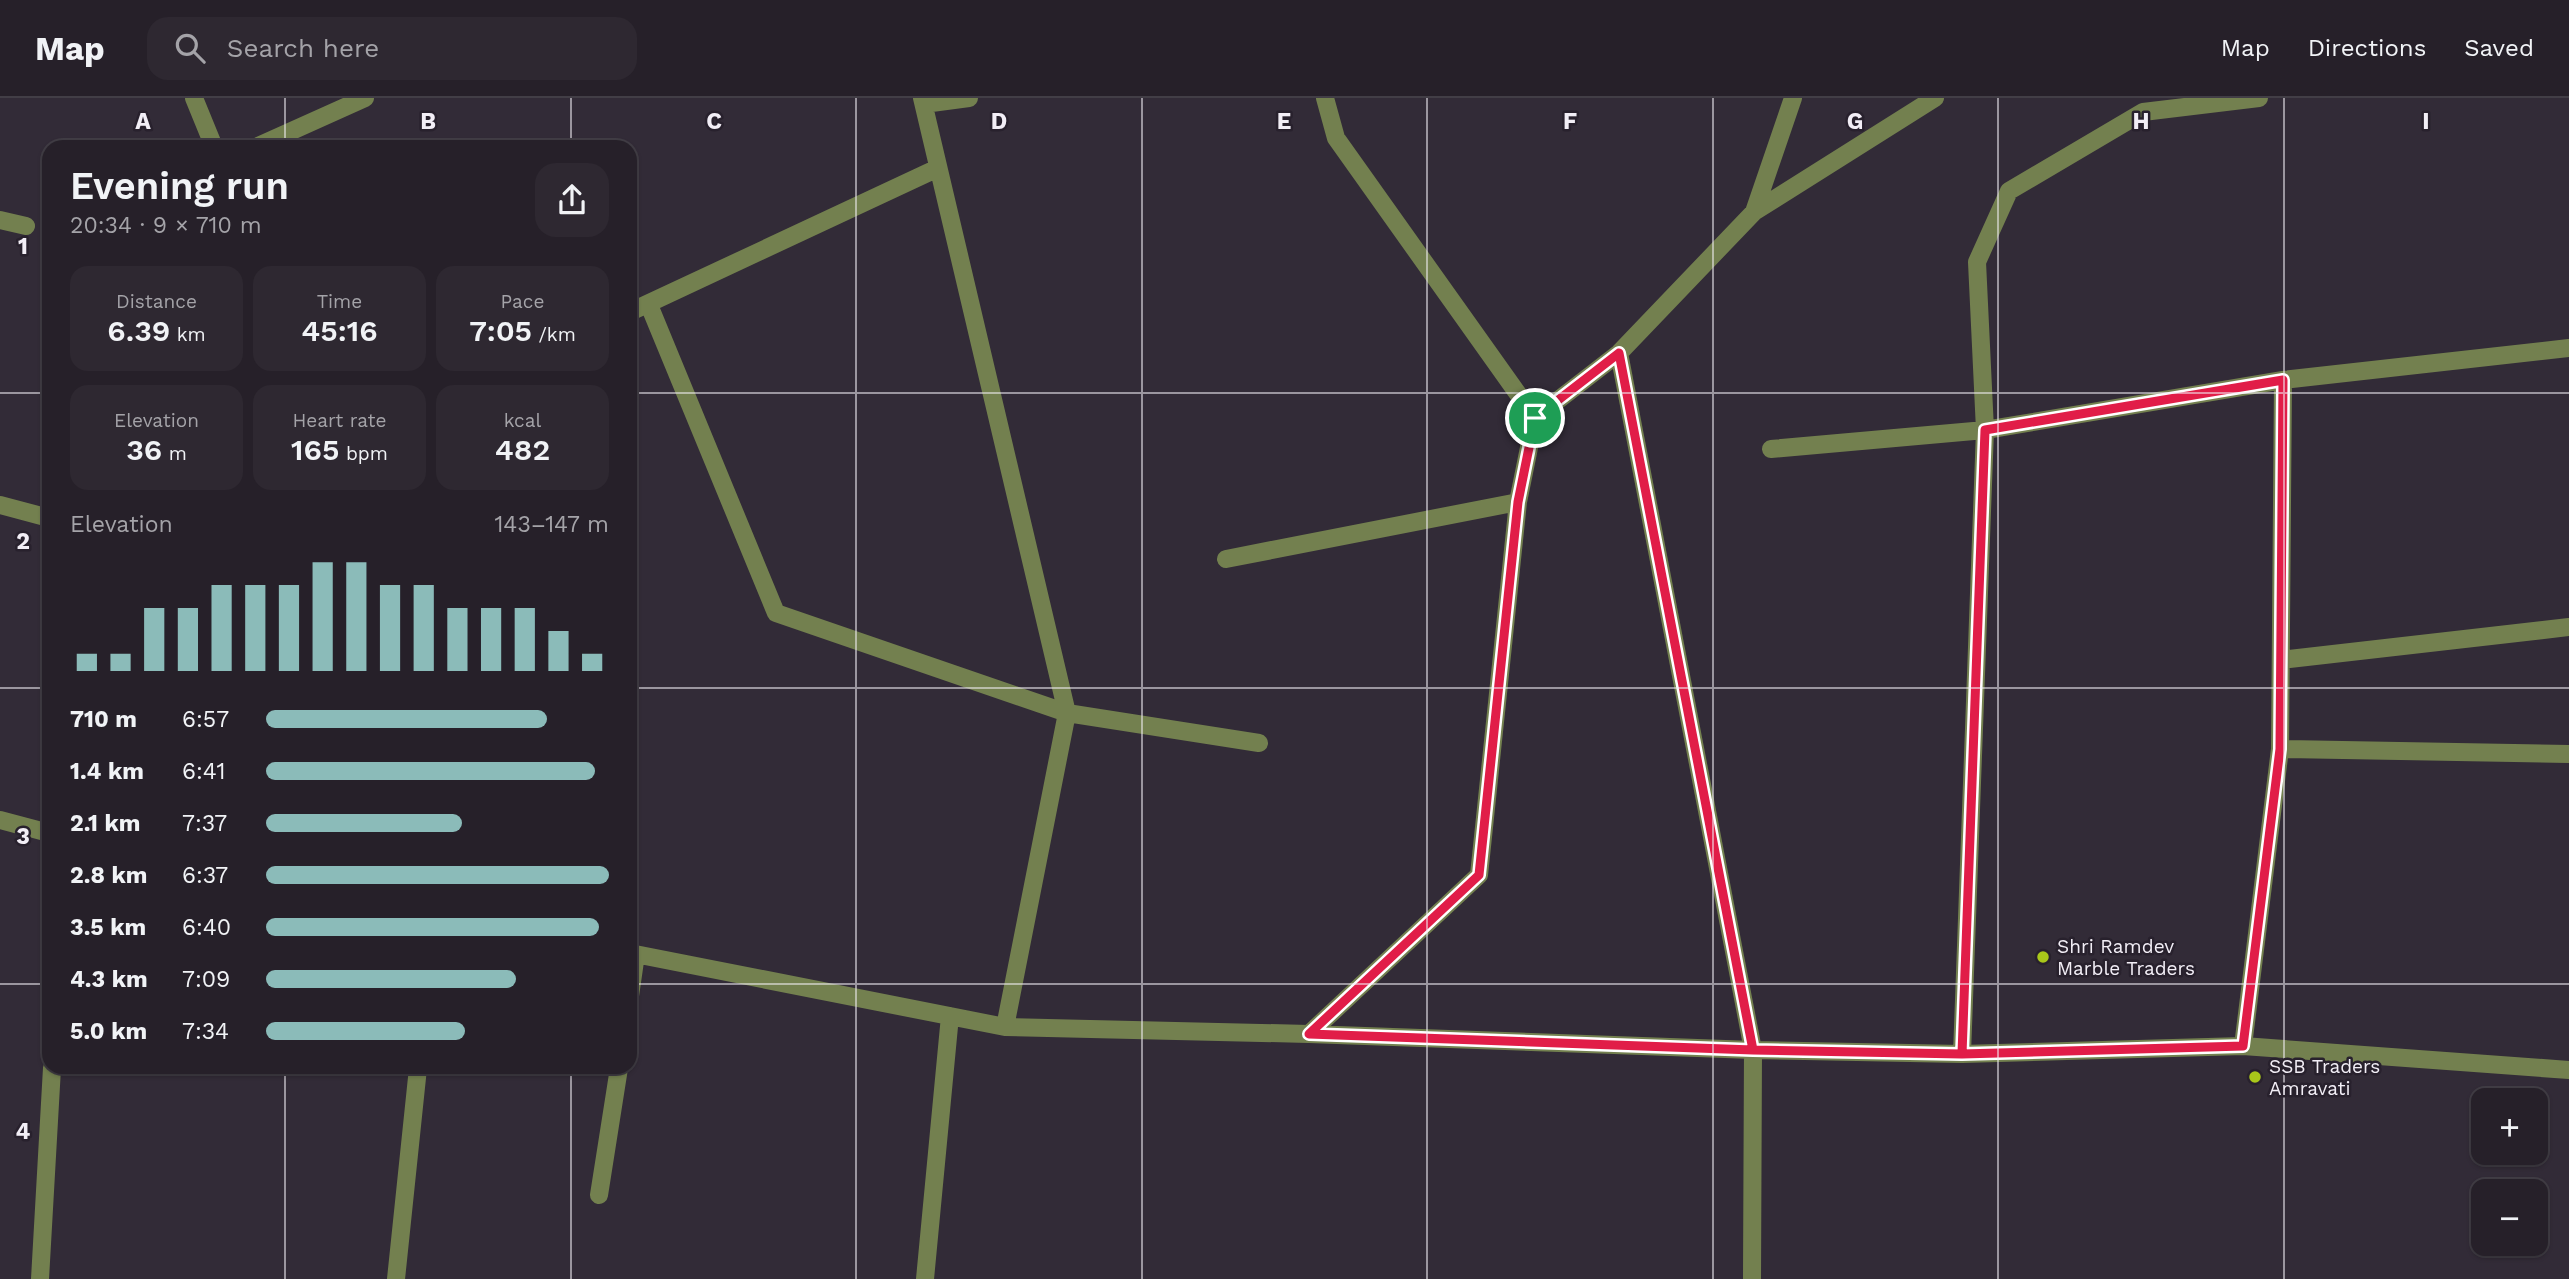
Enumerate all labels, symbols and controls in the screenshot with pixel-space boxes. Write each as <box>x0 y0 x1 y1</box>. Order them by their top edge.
search box <box>147 17 637 80</box>
text: Map <box>35 29 105 68</box>
icon: search <box>171 29 209 67</box>
text: Search here <box>227 33 379 63</box>
text: Map <box>2221 34 2270 62</box>
text: Directions <box>2308 34 2426 62</box>
text: Saved <box>2464 34 2534 62</box>
text: A <box>135 108 151 135</box>
text: B <box>420 108 436 135</box>
text: C <box>706 108 722 135</box>
text: D <box>991 108 1007 135</box>
text: E <box>1277 108 1291 135</box>
text: F <box>1563 108 1577 135</box>
text: G <box>1847 108 1863 135</box>
text: H <box>2132 108 2150 135</box>
text: I <box>2422 108 2430 135</box>
button: share <box>535 163 609 237</box>
text: Evening run <box>70 164 289 208</box>
text: 20:34 · 9 × 710 m <box>70 212 262 239</box>
text: 1 <box>18 233 28 260</box>
text: Distance <box>116 290 197 313</box>
text: Time <box>317 290 362 313</box>
text: Pace <box>501 290 544 313</box>
text: 6.39 <box>107 313 170 348</box>
text: 45:16 <box>301 313 378 348</box>
text: 7:05 <box>469 313 532 348</box>
text: km <box>170 323 206 346</box>
text: /km <box>532 323 576 346</box>
pin <box>1505 388 1565 448</box>
icon: arrive <box>1516 399 1554 437</box>
text: Elevation <box>114 409 199 432</box>
text: Heart rate <box>293 409 386 432</box>
text: kcal <box>504 409 541 432</box>
text: 36 <box>126 432 162 467</box>
text: 165 <box>291 432 339 467</box>
text: 482 <box>495 432 550 467</box>
text: m <box>162 442 187 465</box>
text: bpm <box>339 442 388 465</box>
text: Elevation <box>70 511 173 538</box>
text: 143–147 m <box>494 511 609 538</box>
text: 2 <box>16 528 30 555</box>
text: 710 m <box>70 706 137 733</box>
text: 6:57 <box>182 706 229 733</box>
text: 1.4 km <box>70 758 144 785</box>
text: 6:41 <box>182 758 225 785</box>
text: 2.1 km <box>70 810 141 837</box>
text: 7:37 <box>182 810 227 837</box>
text: 3 <box>16 823 30 850</box>
text: 2.8 km <box>70 862 147 889</box>
text: 6:37 <box>182 862 228 889</box>
text: 3.5 km <box>70 914 146 941</box>
text: 6:40 <box>182 914 231 941</box>
place label: Shri Ramdev Marble Traders <box>2057 935 2195 980</box>
marker: Shri Ramdev Marble Traders <box>2035 949 2051 965</box>
text: 4.3 km <box>70 966 148 993</box>
text: 7:09 <box>182 966 230 993</box>
text: 5.0 km <box>70 1018 147 1045</box>
text: 7:34 <box>182 1018 229 1045</box>
place label: SSB Traders Amravati <box>2269 1055 2380 1100</box>
marker: SSB Traders Amravati <box>2247 1069 2263 1085</box>
map controls <box>2471 1088 2548 1256</box>
button: + <box>2471 1088 2548 1165</box>
text: 4 <box>16 1118 31 1145</box>
button: − <box>2471 1179 2548 1256</box>

